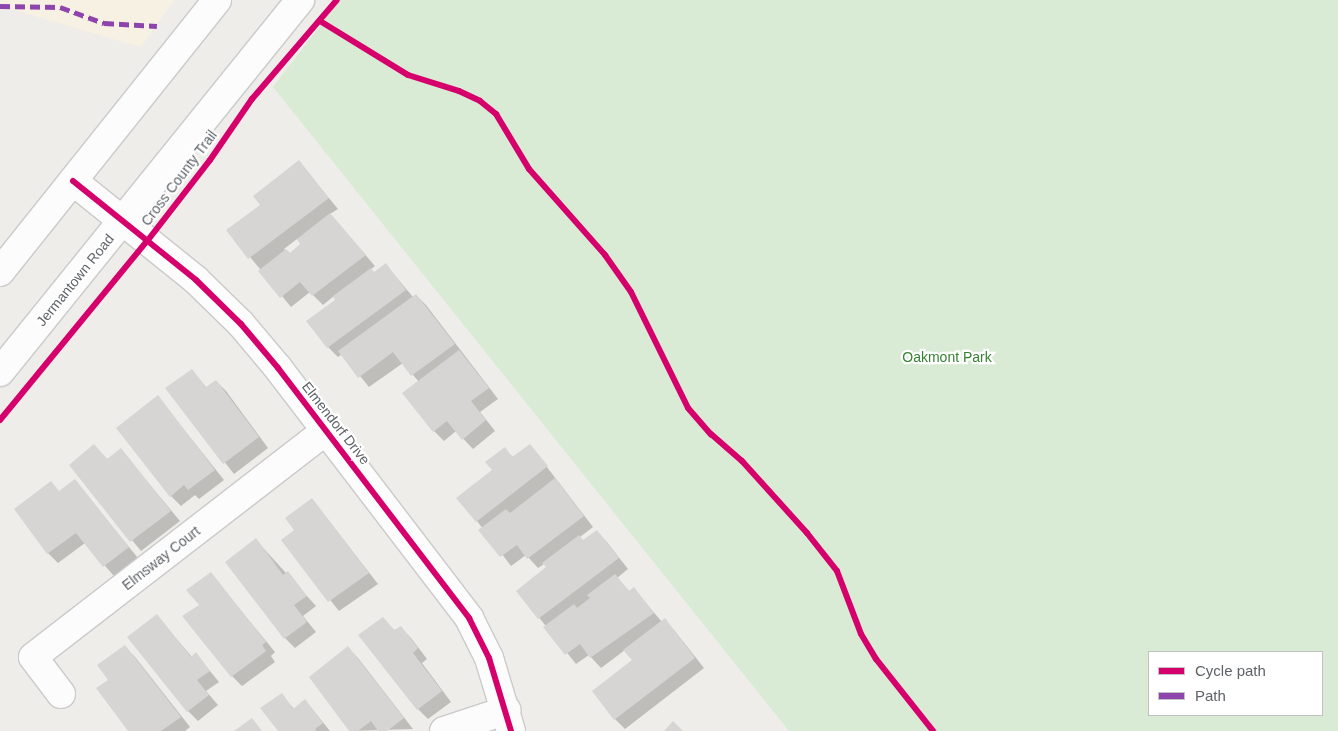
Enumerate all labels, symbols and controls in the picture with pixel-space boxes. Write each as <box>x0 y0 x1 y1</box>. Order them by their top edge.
street label: Cross County Trail <box>138 127 220 229</box>
street label: Jermantown Road <box>33 231 117 329</box>
park label: Oakmont Park <box>902 349 992 365</box>
street label: Elmendorf Drive <box>298 378 374 468</box>
street label: Elmsway Court <box>119 522 203 594</box>
legend <box>1148 651 1323 716</box>
text: Cycle path <box>1195 662 1266 679</box>
text: Path <box>1195 687 1226 704</box>

